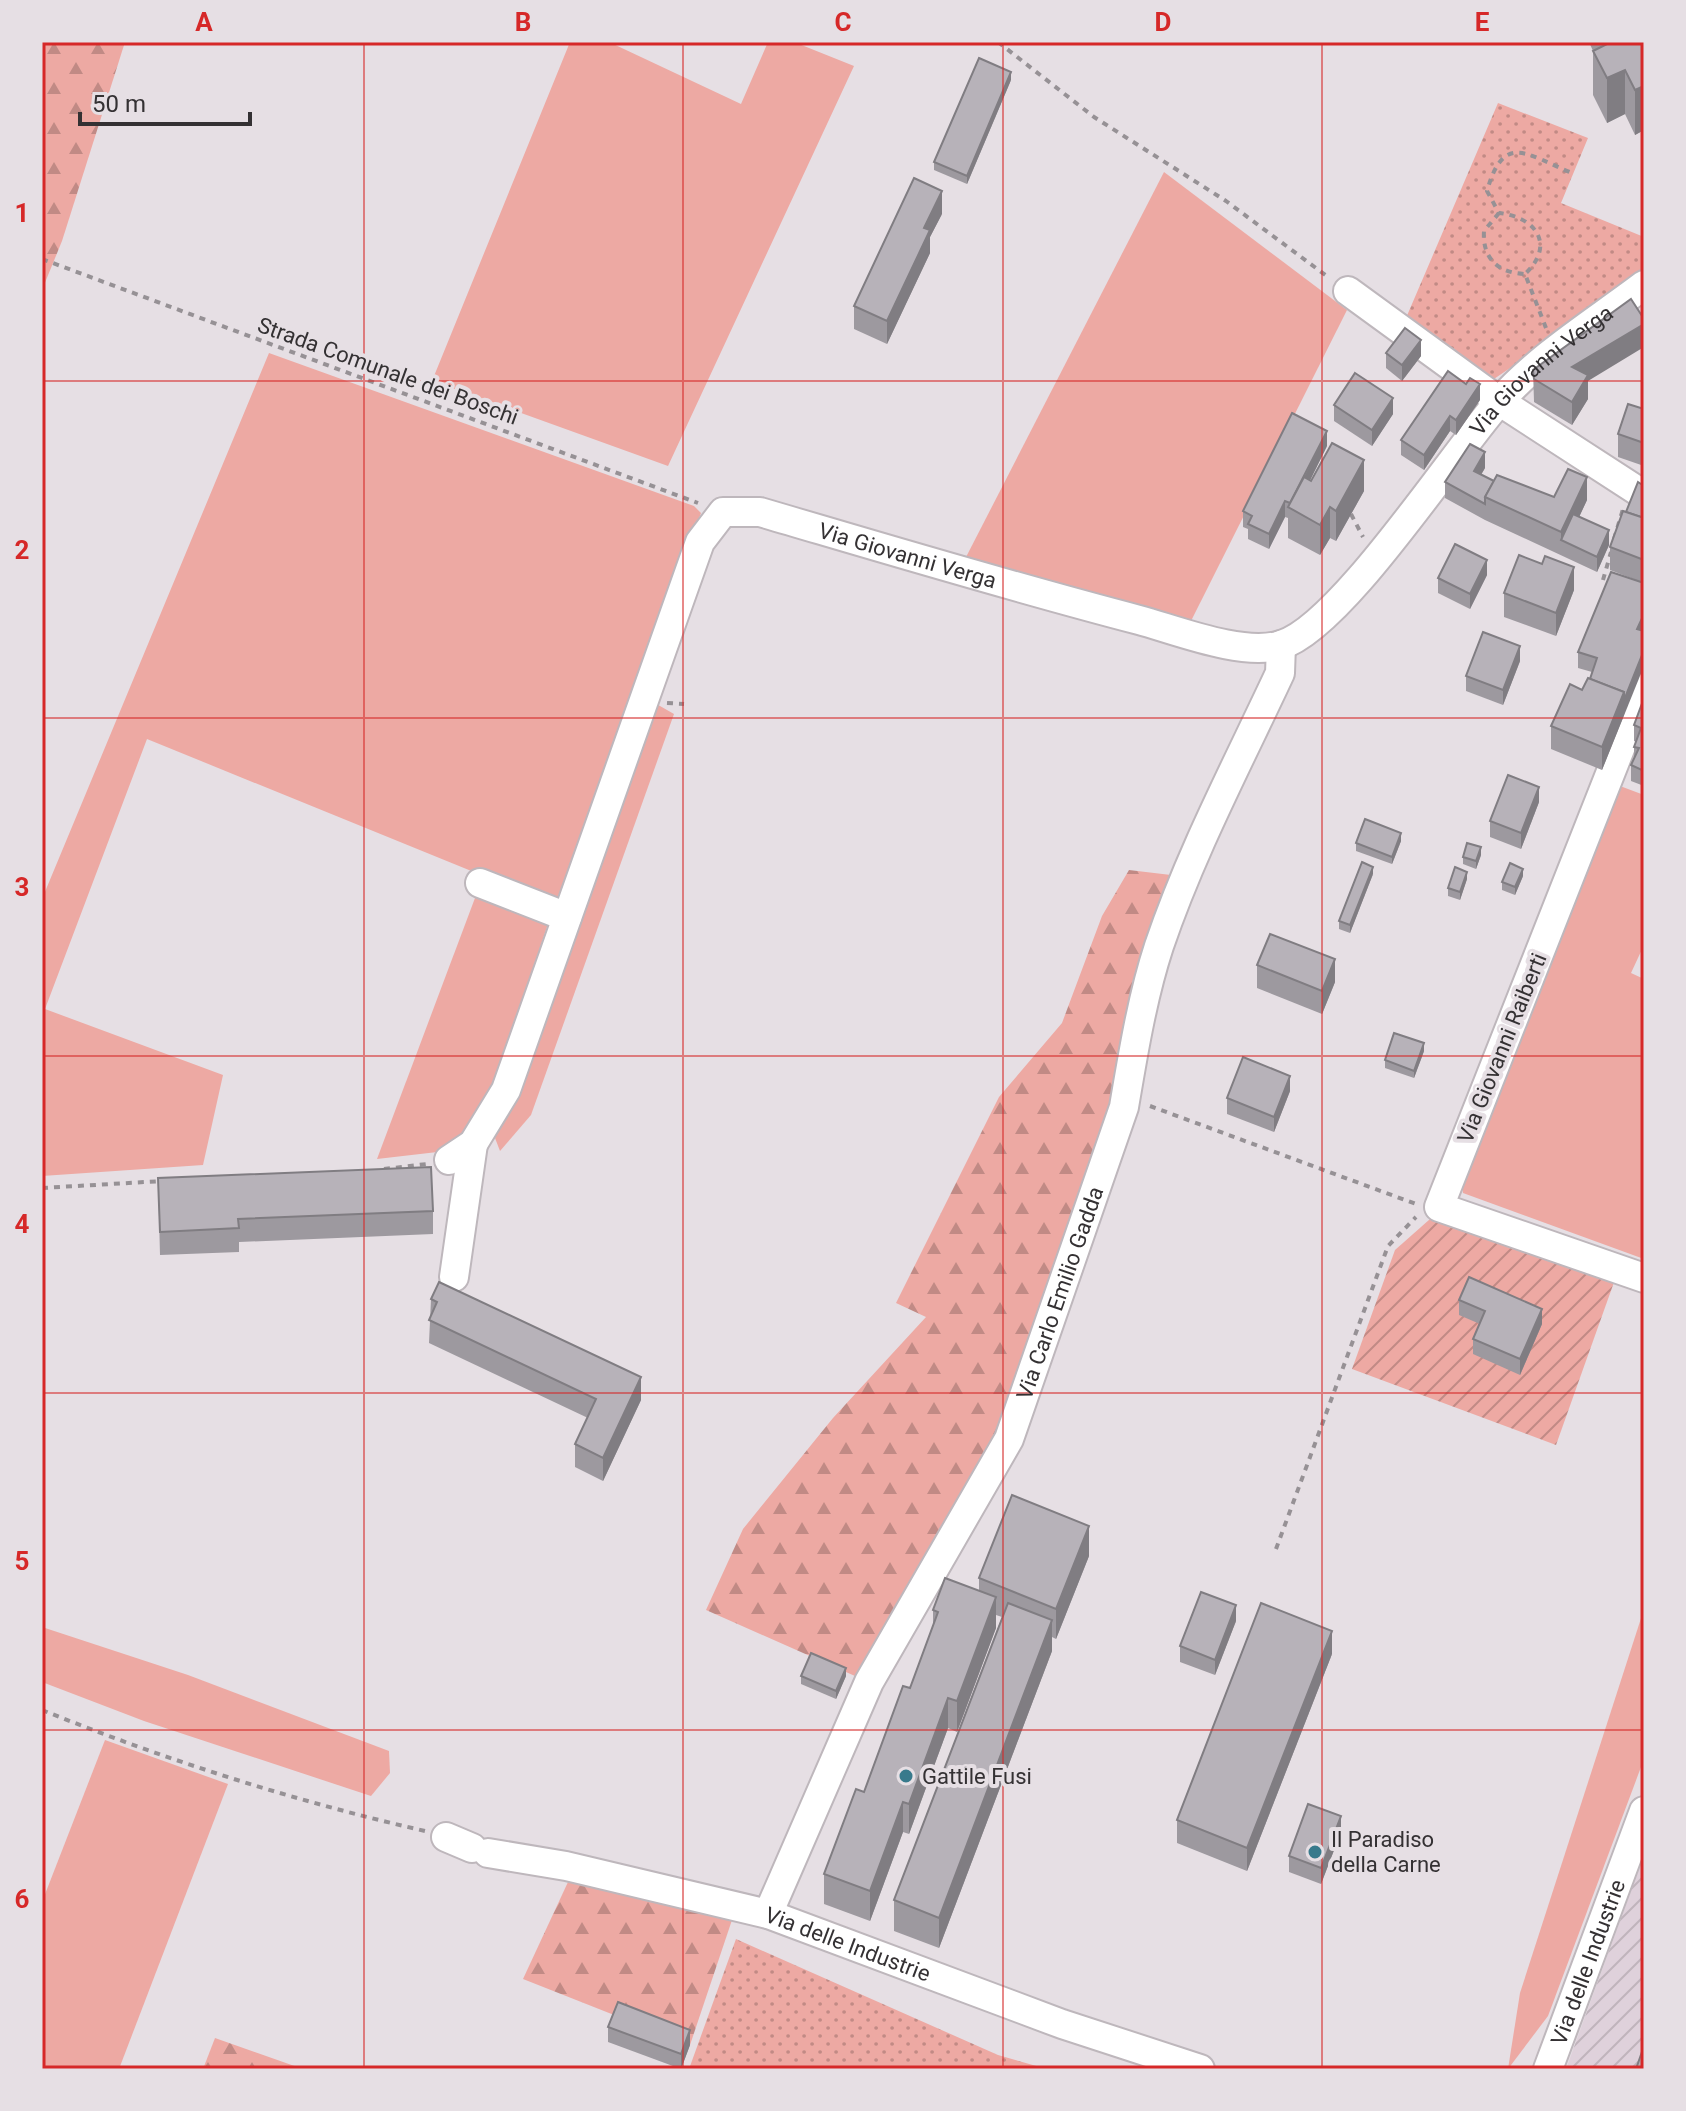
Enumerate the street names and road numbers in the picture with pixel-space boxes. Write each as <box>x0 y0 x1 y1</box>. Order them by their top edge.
street label: Via Giovanni Verga <box>1464 300 1617 440</box>
street label: Strada Comunale dei Boschi <box>254 312 522 430</box>
street label: Via Giovanni Verga <box>816 517 999 593</box>
street label: Via Giovanni Raiberti <box>1452 949 1552 1147</box>
street label: Via Carlo Emilio Gadda <box>1011 1183 1108 1403</box>
street label: Via delle Industrie <box>1546 1876 1630 2048</box>
street label: Via delle Industrie <box>762 1902 934 1986</box>

